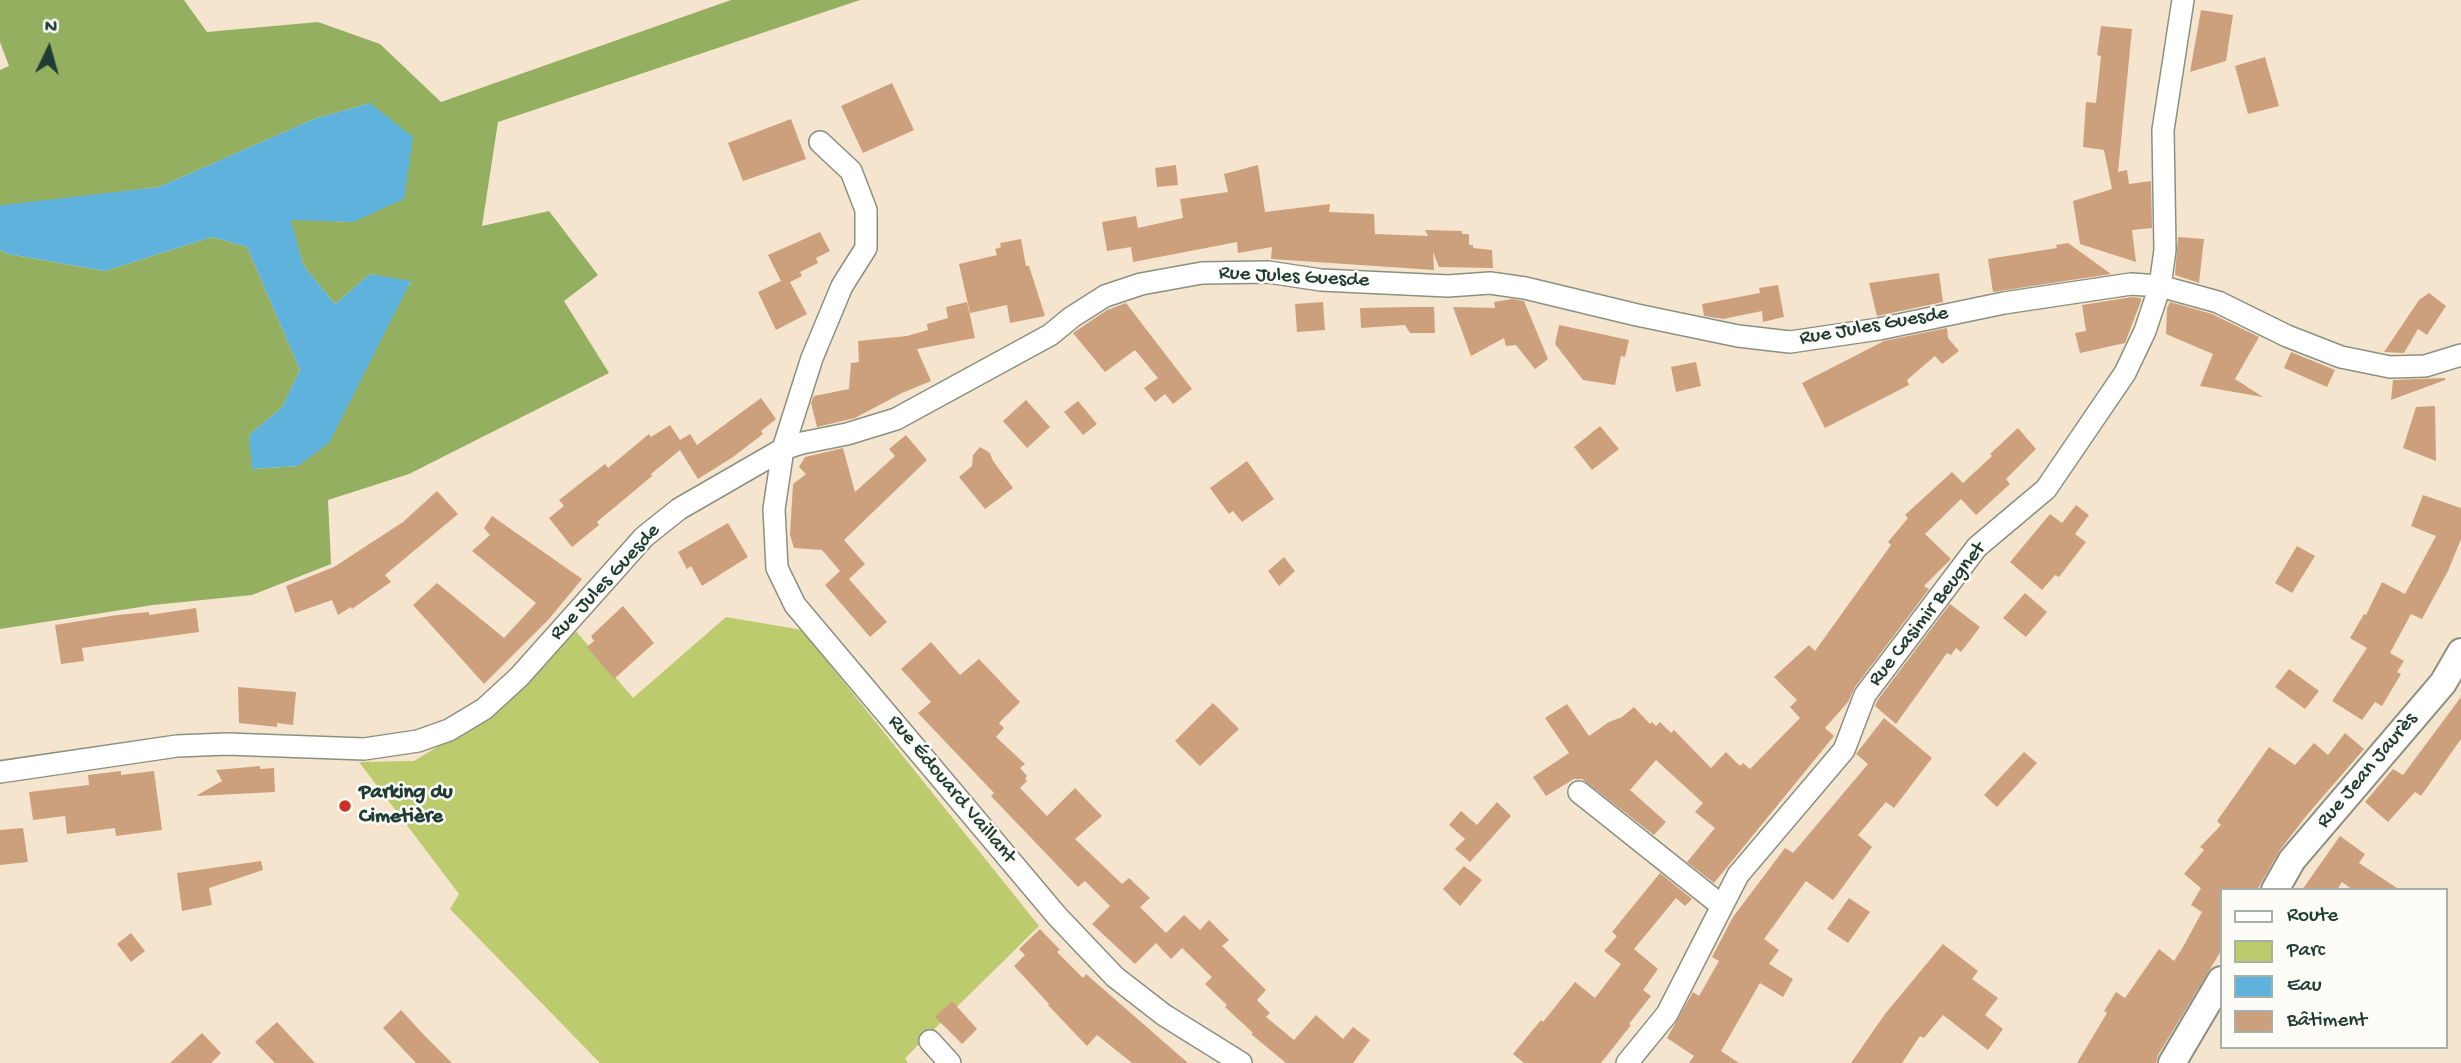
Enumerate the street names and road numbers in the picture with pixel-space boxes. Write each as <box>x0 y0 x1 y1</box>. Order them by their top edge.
street label: Rue Jules Guesde <box>1218 261 1370 295</box>
street label: Rue Jules Guesde <box>1798 302 1950 352</box>
street label: Rue Jules Guesde <box>545 519 667 647</box>
street label: Rue Casimir Beugnet <box>1864 538 1992 692</box>
street label: Rue Jean Jaurès <box>2312 708 2424 834</box>
street label: Rue Édouard Vaillant <box>881 710 1021 870</box>

